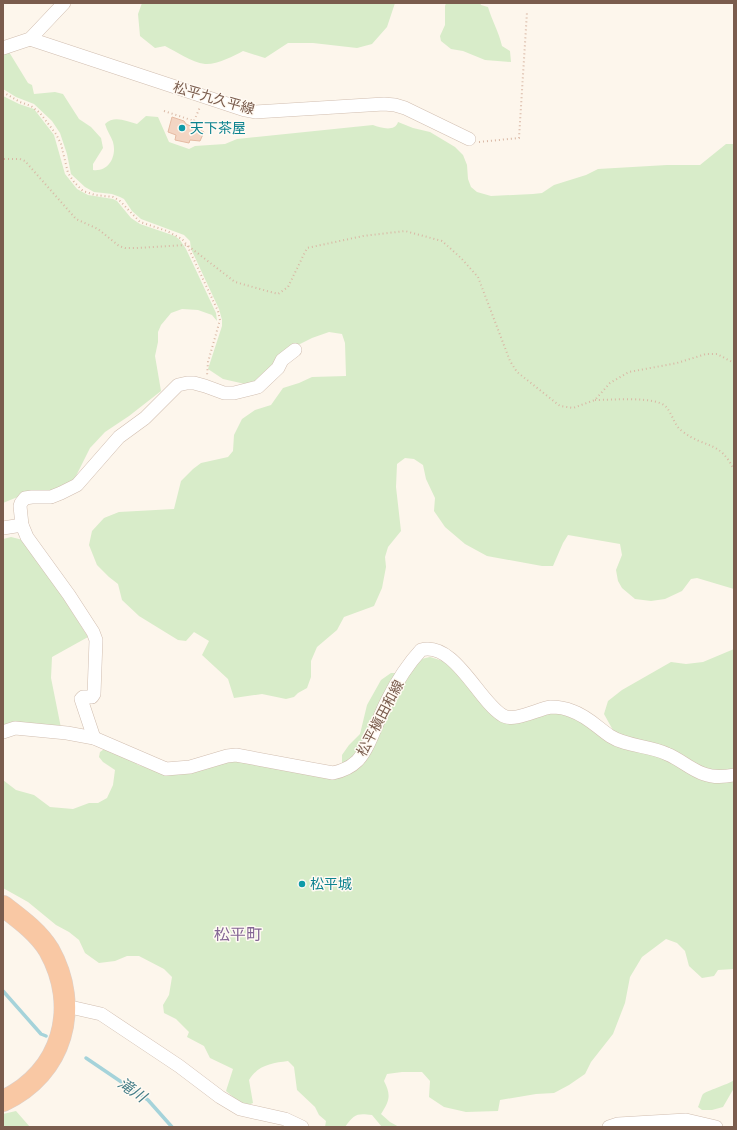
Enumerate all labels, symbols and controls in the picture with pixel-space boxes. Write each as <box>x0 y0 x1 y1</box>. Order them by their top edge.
street label: 松平九久平線 <box>171 78 257 118</box>
place label: 天下茶屋 <box>190 119 246 137</box>
marker: 天下茶屋 <box>177 123 187 133</box>
street label: 松平槇田和線 <box>352 677 408 759</box>
place label: 松平城 <box>310 875 352 893</box>
marker: 松平城 <box>297 879 307 889</box>
district label: 松平町 <box>214 924 262 944</box>
water label: 滝川 <box>115 1073 152 1107</box>

